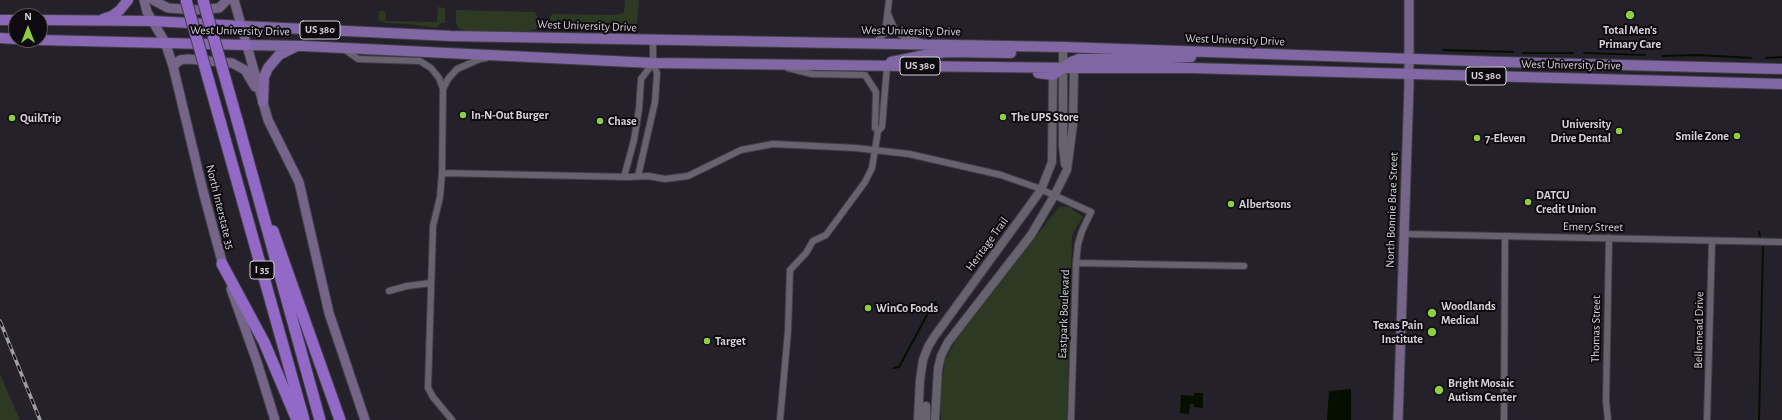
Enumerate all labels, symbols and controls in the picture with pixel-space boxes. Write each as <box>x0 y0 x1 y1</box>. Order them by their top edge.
north arrow <box>8 8 48 48</box>
marker: Total Men's Primary Care <box>1624 9 1636 21</box>
text: N <box>24 11 32 22</box>
street label: West University Drive <box>537 17 637 35</box>
road number: US 380 <box>300 21 340 39</box>
street label: West University Drive <box>190 23 290 39</box>
street label: West University Drive <box>861 23 961 39</box>
place label: Total Men's Primary Care <box>1599 23 1661 51</box>
street label: West University Drive <box>1185 31 1285 49</box>
road number: US 380 <box>900 57 940 75</box>
street label: West University Drive <box>1521 57 1621 73</box>
road number: US 380 <box>1466 67 1506 85</box>
place label: In-N-Out Burger <box>471 108 549 122</box>
marker: In-N-Out Burger <box>458 110 468 120</box>
place label: The UPS Store <box>1011 110 1079 124</box>
place label: QuikTrip <box>20 111 61 125</box>
marker: The UPS Store <box>998 112 1008 122</box>
marker: QuikTrip <box>7 113 17 123</box>
place label: Chase <box>608 114 637 128</box>
marker: Chase <box>595 116 605 126</box>
place label: University Drive Dental <box>1550 117 1611 145</box>
marker: University Drive Dental <box>1614 126 1624 136</box>
place label: Smile Zone <box>1675 129 1729 143</box>
place label: 7-Eleven <box>1485 131 1526 145</box>
marker: Smile Zone <box>1732 131 1742 141</box>
marker: 7-Eleven <box>1472 133 1482 143</box>
street label: North Bonnie Brae Street <box>1383 152 1401 268</box>
street label: North Interstate 35 <box>202 163 238 251</box>
place label: DATCU Credit Union <box>1536 188 1596 216</box>
place label: Albertsons <box>1239 197 1291 211</box>
marker: DATCU Credit Union <box>1523 197 1533 207</box>
marker: Albertsons <box>1226 199 1236 209</box>
street label: Heritage Trail <box>963 214 1011 274</box>
street label: Emery Street <box>1563 219 1623 235</box>
road number: I 35 <box>250 261 274 279</box>
street label: Eastpark Boulevard <box>1055 269 1073 359</box>
street label: Bellemead Drive <box>1691 291 1707 369</box>
street label: Thomas Street <box>1588 295 1604 363</box>
place label: Woodlands Medical <box>1441 299 1496 327</box>
place label: WinCo Foods <box>876 301 938 315</box>
marker: WinCo Foods <box>863 303 873 313</box>
marker: Woodlands Medical <box>1426 307 1438 319</box>
place label: Texas Pain Institute <box>1373 318 1423 346</box>
marker: Texas Pain Institute <box>1426 326 1438 338</box>
place label: Target <box>715 334 746 348</box>
marker: Target <box>702 336 712 346</box>
place label: Bright Mosaic Autism Center <box>1448 376 1516 404</box>
marker: Bright Mosaic Autism Center <box>1433 384 1445 396</box>

